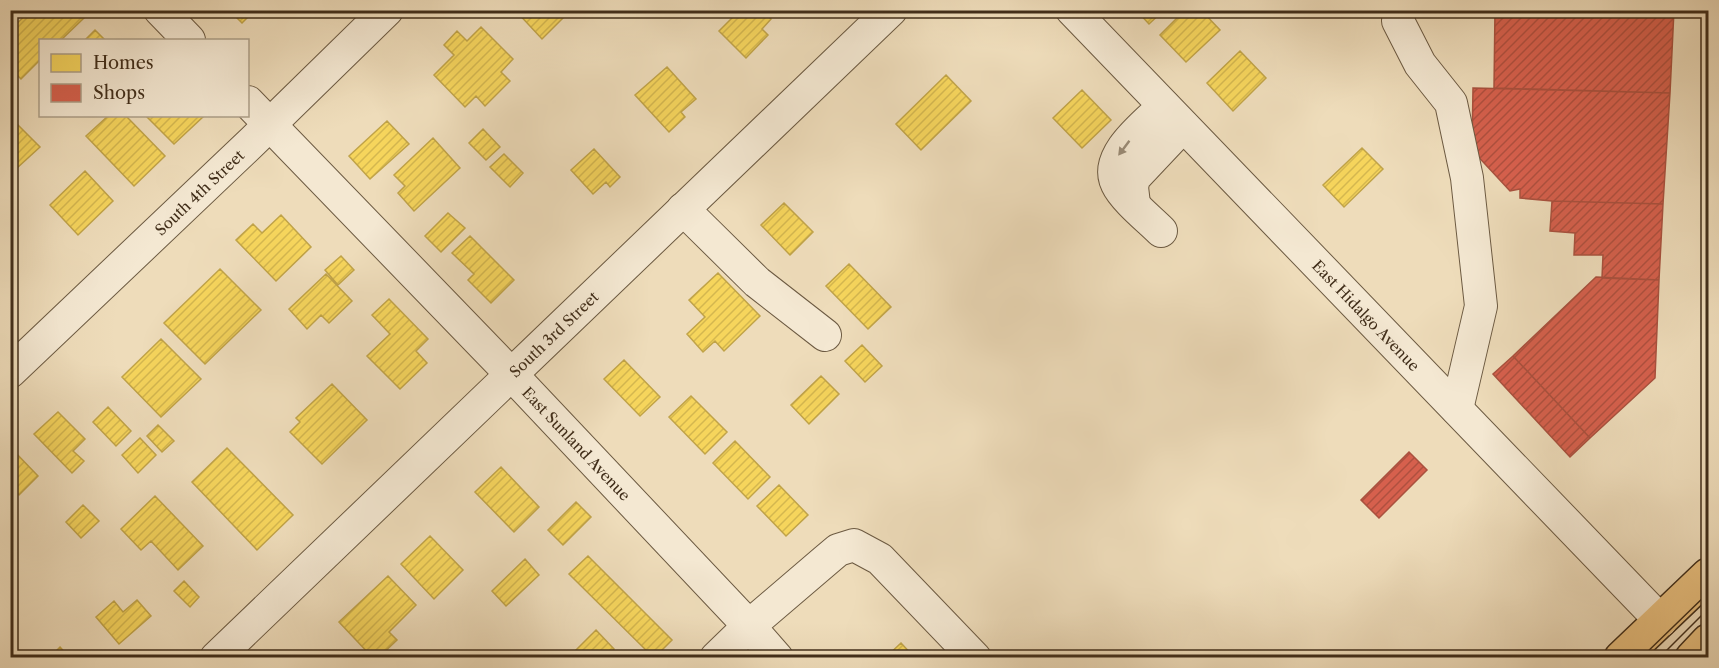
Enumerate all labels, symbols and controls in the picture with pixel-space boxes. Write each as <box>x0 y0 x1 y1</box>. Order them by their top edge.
legend <box>39 39 249 117</box>
text: Homes <box>93 52 154 74</box>
text: Shops <box>93 82 145 104</box>
one-way arrow <box>1118 140 1130 156</box>
street label: South 4th Street <box>151 145 248 239</box>
street label: East Hidalgo Avenue <box>1308 256 1424 375</box>
street label: South 3rd Street <box>505 286 603 381</box>
street label: East Sunland Avenue <box>518 383 635 504</box>

